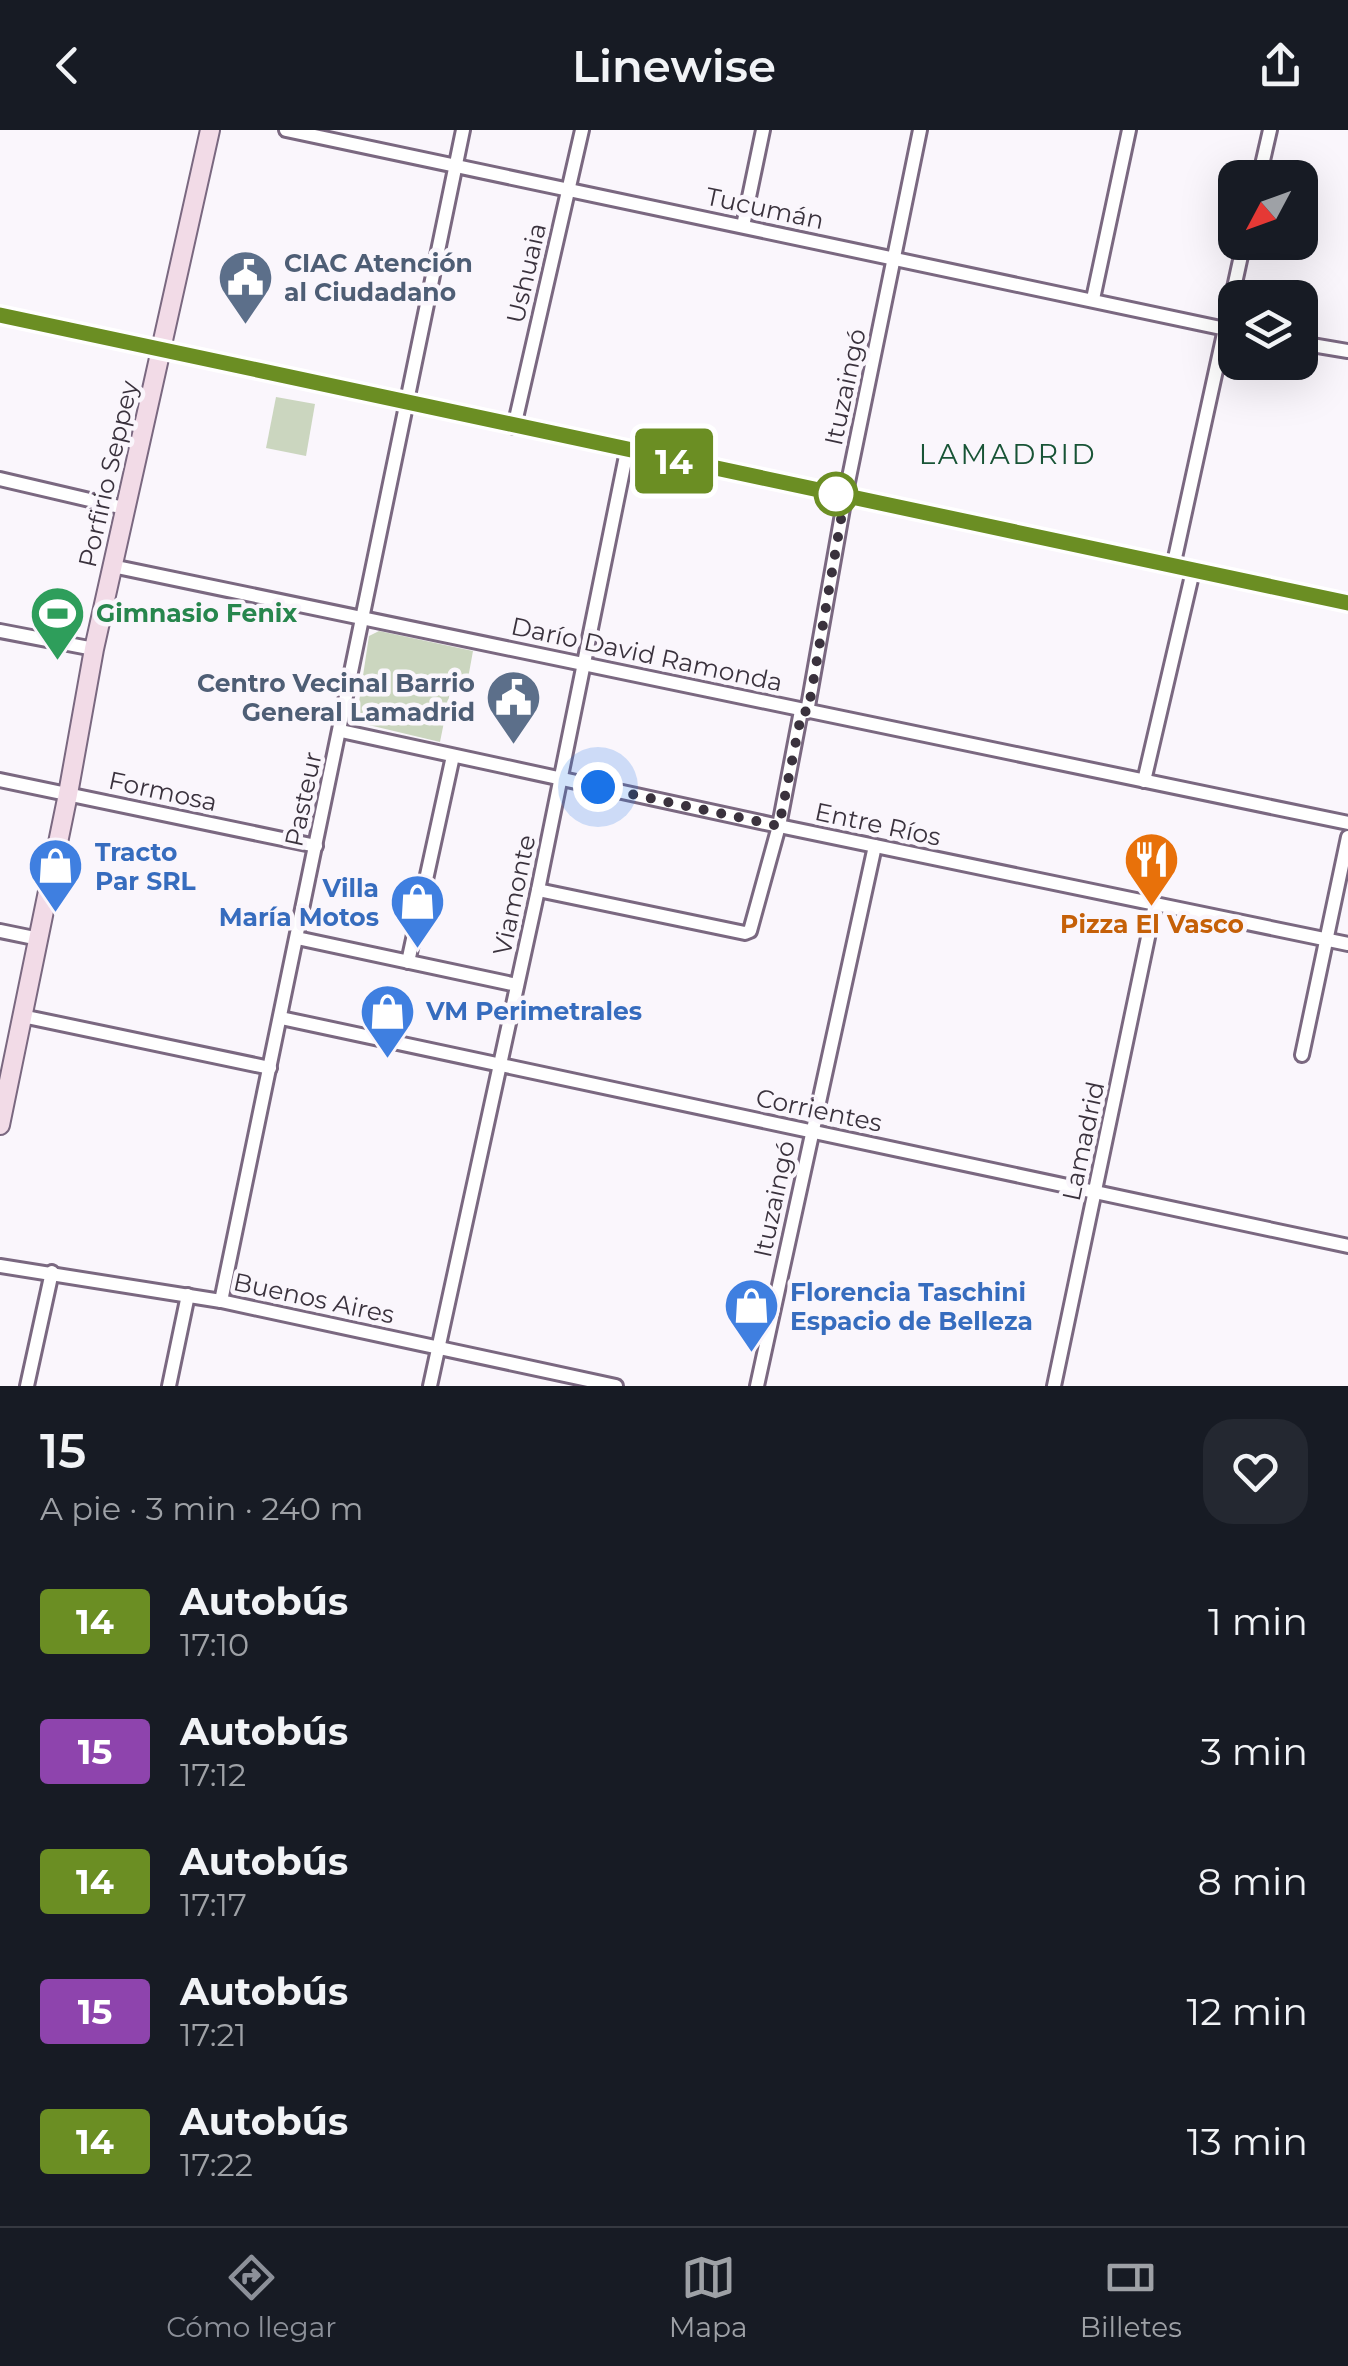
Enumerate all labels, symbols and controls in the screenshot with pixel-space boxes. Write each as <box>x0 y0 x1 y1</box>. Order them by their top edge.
icon: back <box>40 38 95 93</box>
text: Linewise <box>572 38 776 93</box>
icon: share <box>1253 38 1308 93</box>
north arrow <box>1218 160 1318 260</box>
map controls <box>1218 160 1318 380</box>
street label: Tucumán <box>703 181 827 235</box>
street label: Ushuaia <box>500 220 552 326</box>
public building icon: CIAC Atención al Ciudadano <box>215 247 275 326</box>
place label: CIAC Atención al Ciudadano <box>284 248 473 307</box>
button: layers <box>1218 280 1318 380</box>
street label: Ituzaingó <box>818 326 872 448</box>
street label: Porfirio Seppey <box>72 377 144 570</box>
line badge: 14 <box>629 428 719 494</box>
district label: LAMADRID <box>919 437 1097 471</box>
text: 14 <box>655 440 693 483</box>
unlabelled marker <box>815 473 857 515</box>
sports icon: Gimnasio Fenix <box>27 583 87 662</box>
place label: Gimnasio Fenix <box>96 598 297 628</box>
street label: Darío David Ramonda <box>509 611 785 697</box>
public building icon: Centro Vecinal Barrio General Lamadrid <box>484 667 544 746</box>
place label: Centro Vecinal Barrio General Lamadrid <box>197 668 475 727</box>
street label: Pasteur <box>278 749 328 849</box>
your location <box>573 762 623 812</box>
street label: Formosa <box>106 765 220 817</box>
street label: Entre Ríos <box>812 796 944 852</box>
restaurant icon: Pizza El Vasco <box>1122 830 1182 909</box>
street label: Viamonte <box>487 832 541 958</box>
shop icon: Tracto Par SRL <box>26 836 86 915</box>
place label: Tracto Par SRL <box>95 837 196 896</box>
shop icon: Villa María Motos <box>388 872 448 951</box>
place label: Villa María Motos <box>219 873 379 932</box>
place label: Pizza El Vasco <box>1060 909 1244 939</box>
shop icon: VM Perimetrales <box>357 981 417 1060</box>
place label: VM Perimetrales <box>425 996 642 1026</box>
street label: Lamadrid <box>1056 1079 1110 1203</box>
street label: Corrientes <box>753 1082 885 1138</box>
street label: Ituzaingó <box>747 1138 801 1260</box>
street label: Buenos Aires <box>231 1266 397 1330</box>
shop icon: Florencia Taschini Espacio de Belleza <box>721 1276 781 1355</box>
place label: Florencia Taschini Espacio de Belleza <box>790 1277 1033 1336</box>
button: heart <box>1203 1419 1308 1524</box>
text: 15 <box>40 1422 86 1480</box>
text: A pie · 3 min · 240 m <box>40 1489 363 1528</box>
text: Autobús <box>180 1578 348 1625</box>
text: 1 min <box>1208 1598 1308 1645</box>
text: 14 <box>76 1600 114 1643</box>
text: 17:10 <box>180 1625 249 1664</box>
text: Autobús <box>180 1708 348 1755</box>
text: 3 min <box>1200 1728 1308 1775</box>
text: 15 <box>78 1730 112 1773</box>
text: 17:12 <box>180 1755 246 1794</box>
text: Autobús <box>180 1838 348 1885</box>
text: 8 min <box>1198 1858 1308 1905</box>
text: 14 <box>76 1860 114 1903</box>
text: 17:17 <box>180 1885 247 1924</box>
text: Autobús <box>180 1968 348 2015</box>
text: 12 min <box>1187 1988 1308 2035</box>
text: 15 <box>78 1990 112 2033</box>
text: 17:21 <box>180 2015 246 2054</box>
text: Autobús <box>180 2098 348 2145</box>
text: 13 min <box>1187 2118 1308 2165</box>
text: 14 <box>76 2120 114 2163</box>
text: 17:22 <box>180 2145 253 2184</box>
tab: Cómo llegar <box>166 2250 336 2344</box>
tab: Mapa <box>669 2250 747 2344</box>
tab: Billetes <box>1080 2250 1182 2344</box>

